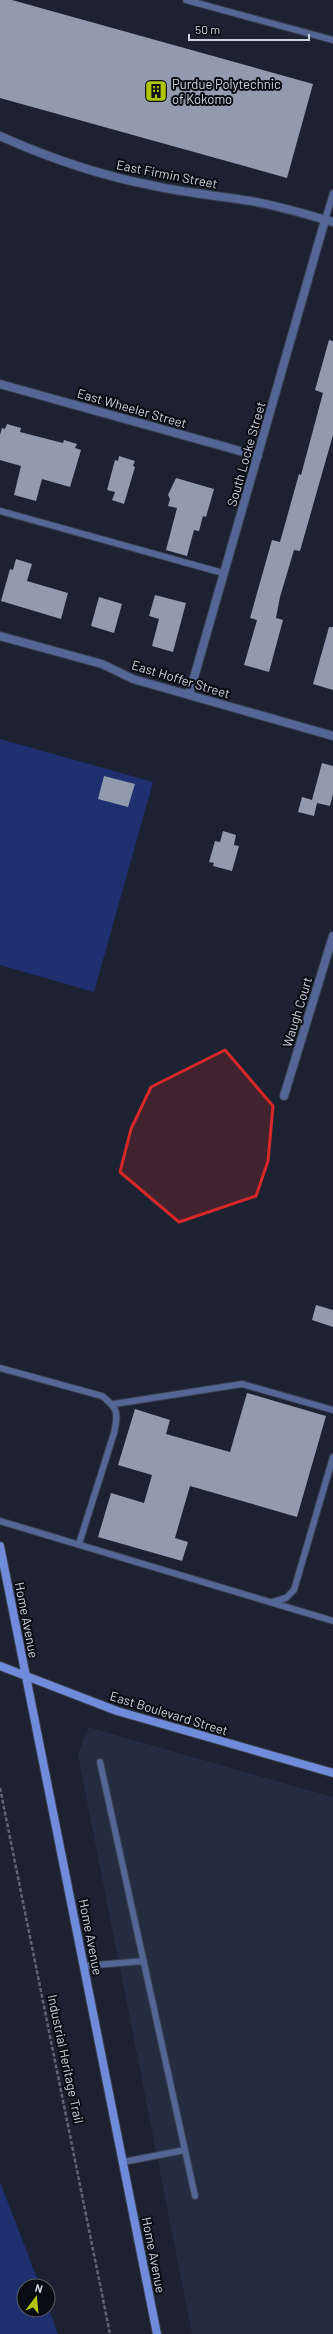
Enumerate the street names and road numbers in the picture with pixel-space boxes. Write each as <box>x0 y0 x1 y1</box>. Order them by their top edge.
street label: East Firmin Street <box>115 156 219 192</box>
street label: East Wheeler Street <box>75 385 189 431</box>
street label: South Locke Street <box>223 400 269 508</box>
street label: East Hoffer Street <box>130 656 232 702</box>
street label: Waugh Court <box>279 975 315 1049</box>
street label: Home Avenue <box>12 1581 42 1659</box>
street label: East Boulevard Street <box>108 1687 230 1739</box>
street label: Home Avenue <box>76 1898 106 1976</box>
street label: Industrial Heritage Trail <box>45 1993 87 2125</box>
street label: Home Avenue <box>139 2216 169 2294</box>

